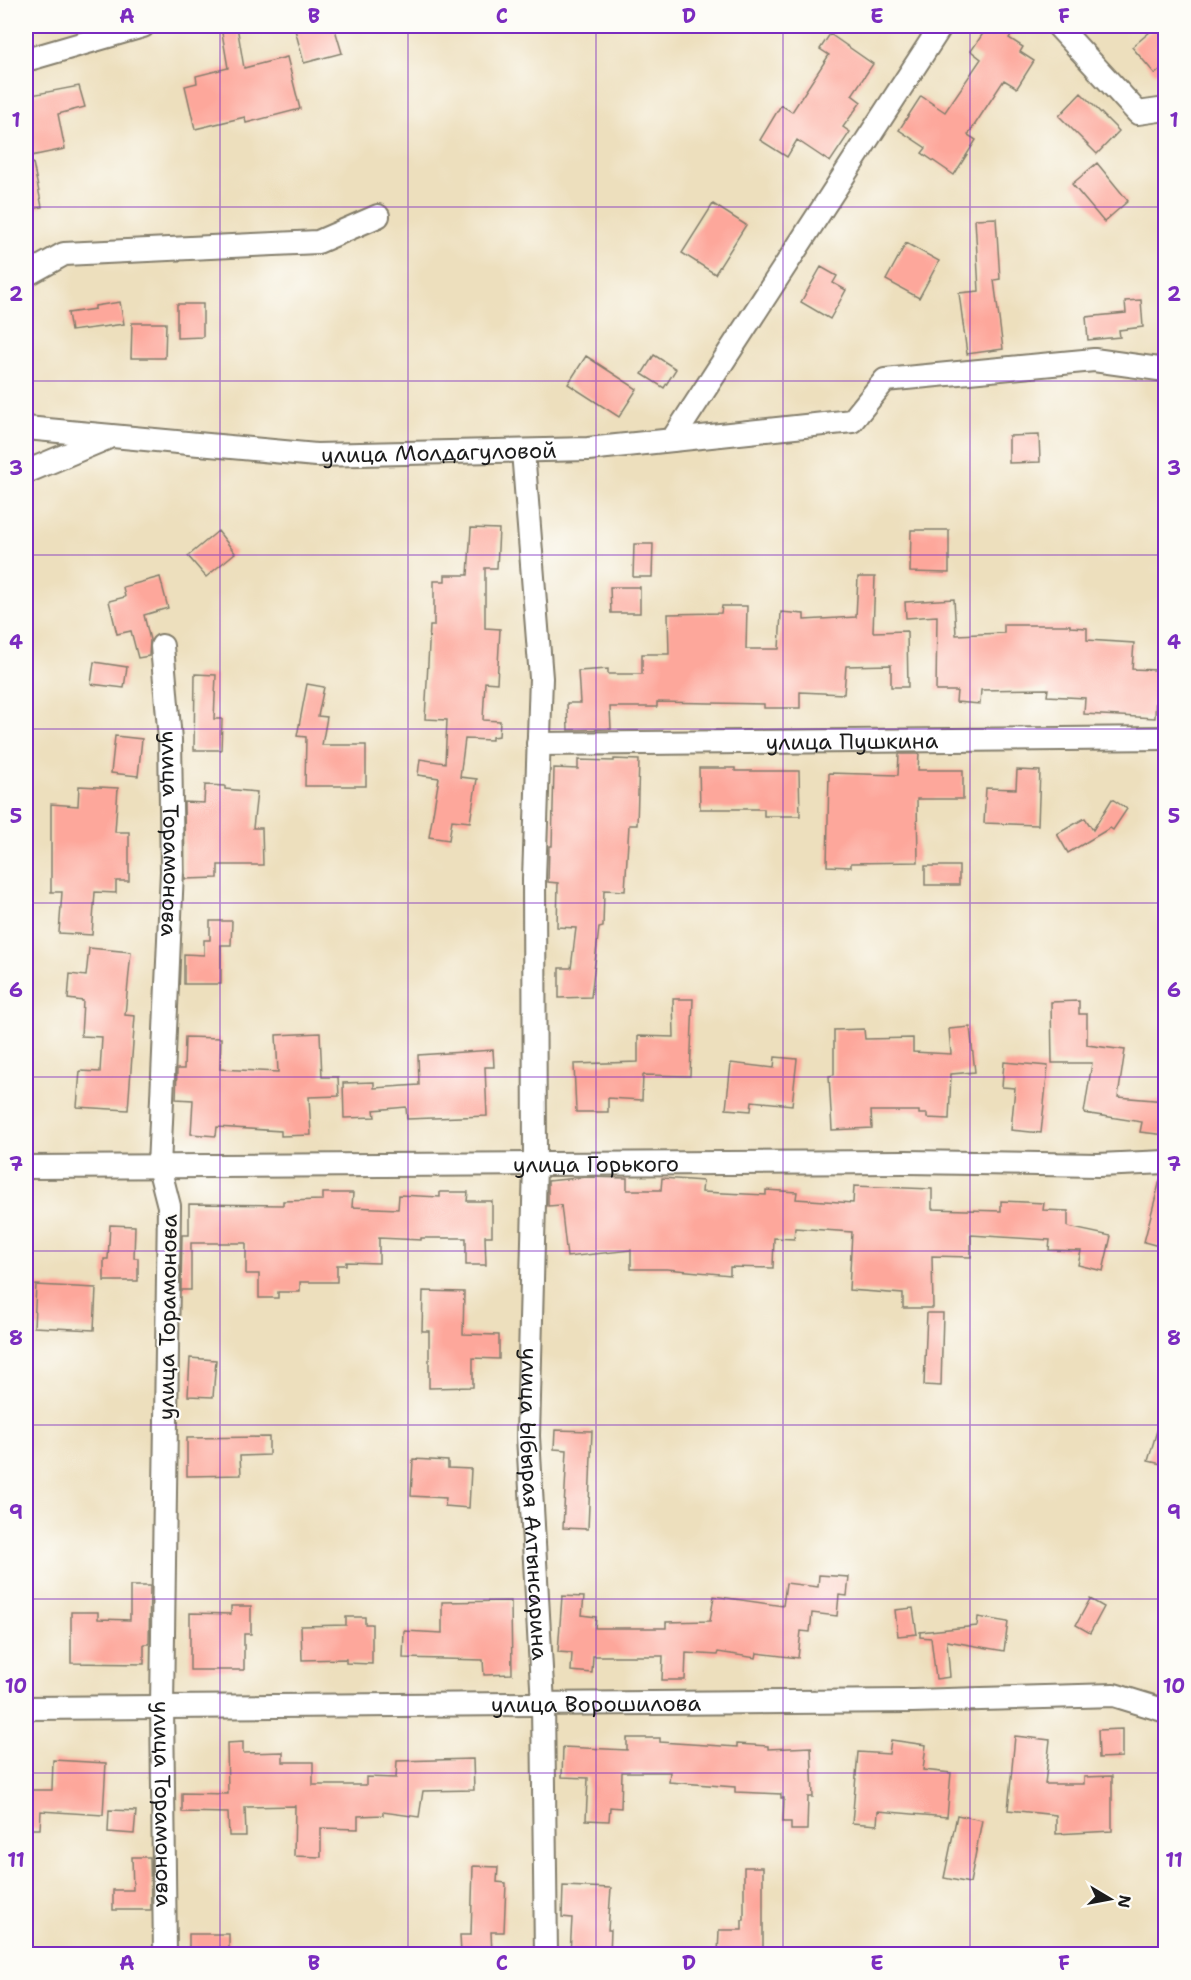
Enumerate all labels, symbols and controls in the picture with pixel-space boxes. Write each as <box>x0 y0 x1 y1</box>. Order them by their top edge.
text: A <box>119 3 135 29</box>
text: B <box>308 3 320 29</box>
text: C <box>496 3 508 29</box>
text: D <box>682 3 696 29</box>
text: E <box>870 3 884 29</box>
text: F <box>1058 3 1070 29</box>
text: 1 <box>11 107 21 133</box>
text: 1 <box>1169 107 1179 133</box>
text: 2 <box>9 281 23 307</box>
text: 2 <box>1167 281 1181 307</box>
street label: улица Молдагуловой <box>321 436 557 470</box>
text: 3 <box>9 455 23 481</box>
text: 3 <box>1167 455 1181 481</box>
text: 4 <box>9 629 23 655</box>
text: 4 <box>1167 629 1181 655</box>
street label: улица Пушкина <box>765 726 939 757</box>
street label: улица Торамонова <box>154 729 186 938</box>
text: 5 <box>10 803 22 829</box>
text: 5 <box>1168 803 1180 829</box>
text: 6 <box>9 977 23 1003</box>
text: 6 <box>1167 977 1181 1003</box>
street label: улица Горького <box>513 1149 679 1179</box>
text: 7 <box>9 1151 23 1177</box>
text: 7 <box>1167 1151 1181 1177</box>
street label: улица Торамонова <box>151 1213 184 1420</box>
text: 8 <box>9 1325 23 1351</box>
text: 8 <box>1167 1325 1181 1351</box>
street label: улица Ыбырая Алтынсарина <box>513 1347 555 1661</box>
text: 9 <box>9 1499 23 1525</box>
text: 9 <box>1167 1499 1181 1525</box>
text: 10 <box>5 1673 27 1699</box>
text: 10 <box>1163 1673 1185 1699</box>
street label: улица Ворошилова <box>491 1689 702 1719</box>
street label: улица Торамонова <box>147 1701 178 1908</box>
text: 11 <box>7 1847 25 1873</box>
text: 11 <box>1165 1847 1183 1873</box>
north arrow <box>1080 1869 1140 1929</box>
text: N <box>1113 1893 1136 1910</box>
text: A <box>119 1950 135 1976</box>
text: B <box>308 1950 320 1976</box>
text: C <box>496 1950 508 1976</box>
text: D <box>682 1950 696 1976</box>
text: E <box>870 1950 884 1976</box>
text: F <box>1058 1950 1070 1976</box>

